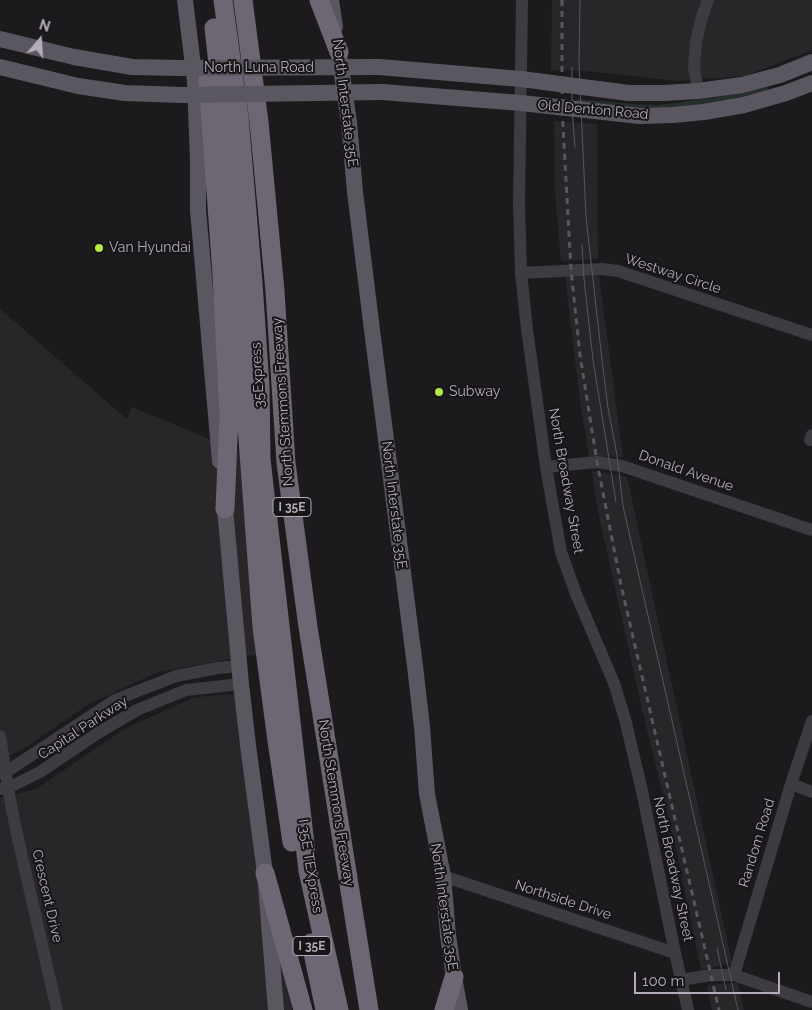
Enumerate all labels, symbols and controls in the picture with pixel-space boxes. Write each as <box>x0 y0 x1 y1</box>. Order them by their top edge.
north arrow <box>15 15 65 65</box>
text: N <box>37 16 52 35</box>
street label: North Interstate 35E <box>329 38 361 168</box>
street label: North Luna Road <box>204 60 314 76</box>
street label: Old Denton Road <box>537 97 649 123</box>
place label: Van Hyundai <box>109 240 191 256</box>
marker: Van Hyundai <box>93 242 105 254</box>
street label: Westway Circle <box>623 251 723 297</box>
street label: North Stemmons Freeway <box>269 317 297 487</box>
street label: 35Express <box>248 342 268 408</box>
place label: Subway <box>449 384 500 400</box>
marker: Subway <box>433 386 445 398</box>
street label: North Broadway Street <box>545 407 587 555</box>
street label: North Interstate 35E <box>378 440 410 570</box>
street label: Donald Avenue <box>636 447 736 495</box>
road number: I 35E <box>273 498 311 516</box>
street label: Capital Parkway <box>35 693 131 763</box>
street label: North Stemmons Freeway <box>314 718 358 888</box>
street label: North Broadway Street <box>649 795 697 943</box>
street label: Random Road <box>736 797 778 889</box>
street label: I 35E TEXpress <box>294 818 326 914</box>
street label: North Interstate 35E <box>427 842 461 972</box>
street label: Crescent Drive <box>28 848 66 944</box>
street label: Northside Drive <box>513 876 613 924</box>
road number: I 35E <box>293 936 331 956</box>
scale bar <box>637 962 783 994</box>
text: 100 m <box>642 972 684 990</box>

